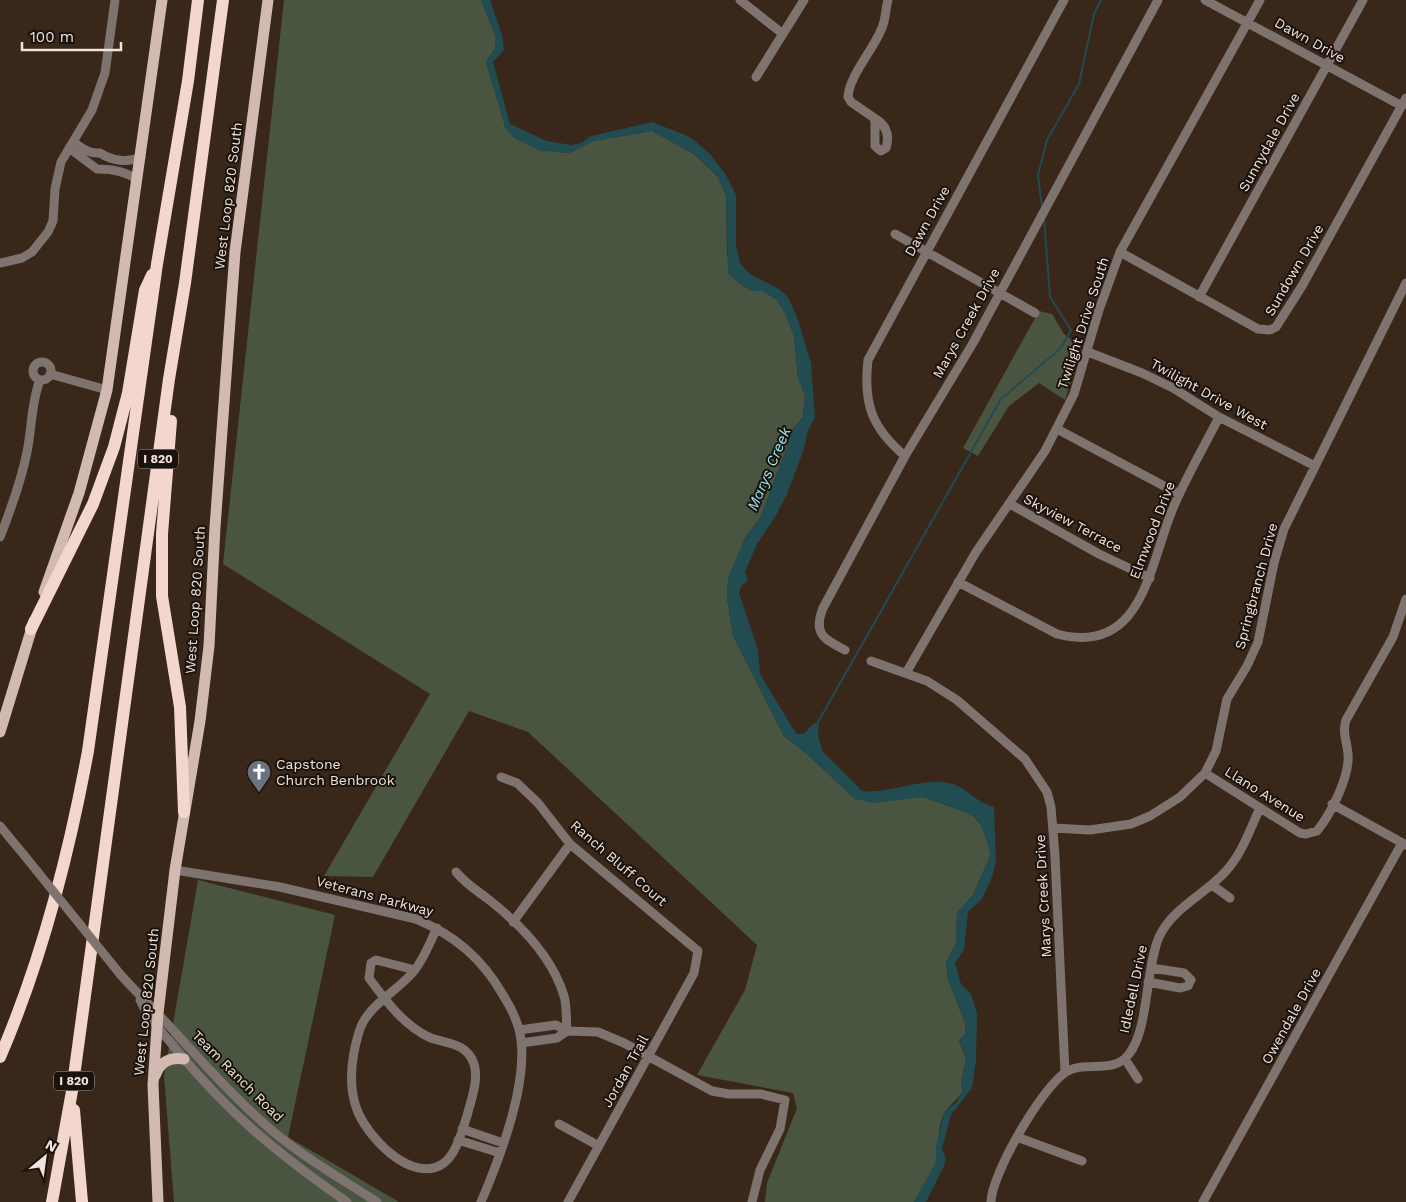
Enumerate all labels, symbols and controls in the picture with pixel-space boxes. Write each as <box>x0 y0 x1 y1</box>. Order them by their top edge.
street label: Dawn Drive <box>1272 14 1348 66</box>
scale bar <box>22 20 121 52</box>
text: 100 m <box>30 28 74 46</box>
street label: Sunnydale Drive <box>1235 90 1303 194</box>
street label: West Loop 820 South <box>211 121 245 271</box>
street label: Dawn Drive <box>901 183 953 259</box>
street label: Sundown Drive <box>1261 221 1327 319</box>
street label: Twilight Drive South <box>1054 255 1112 391</box>
street label: Marys Creek Drive <box>929 265 1003 381</box>
street label: Twilight Drive West <box>1148 355 1270 433</box>
water label: Marys Creek <box>743 424 795 513</box>
road number: I 820 <box>138 449 178 468</box>
street label: Elmwood Drive <box>1126 479 1178 581</box>
street label: Skyview Terrace <box>1021 490 1125 556</box>
street label: Springbranch Drive <box>1231 521 1281 651</box>
street label: West Loop 820 South <box>182 525 208 675</box>
place label: Capstone Church Benbrook <box>276 756 395 788</box>
church icon: Capstone Church Benbrook <box>246 759 272 793</box>
street label: Llano Avenue <box>1222 763 1308 825</box>
street label: Ranch Bluff Court <box>568 817 670 909</box>
street label: Marys Creek Drive <box>1032 834 1054 958</box>
street label: Veterans Parkway <box>315 873 436 920</box>
street label: West Loop 820 South <box>130 927 162 1077</box>
street label: Idledell Drive <box>1116 943 1150 1035</box>
street label: Owendale Drive <box>1258 965 1324 1067</box>
street label: Team Ranch Road <box>189 1027 287 1125</box>
street label: Jordan Trail <box>599 1031 652 1110</box>
road number: I 820 <box>54 1072 94 1090</box>
north arrow <box>20 1132 70 1182</box>
text: N <box>43 1136 60 1155</box>

